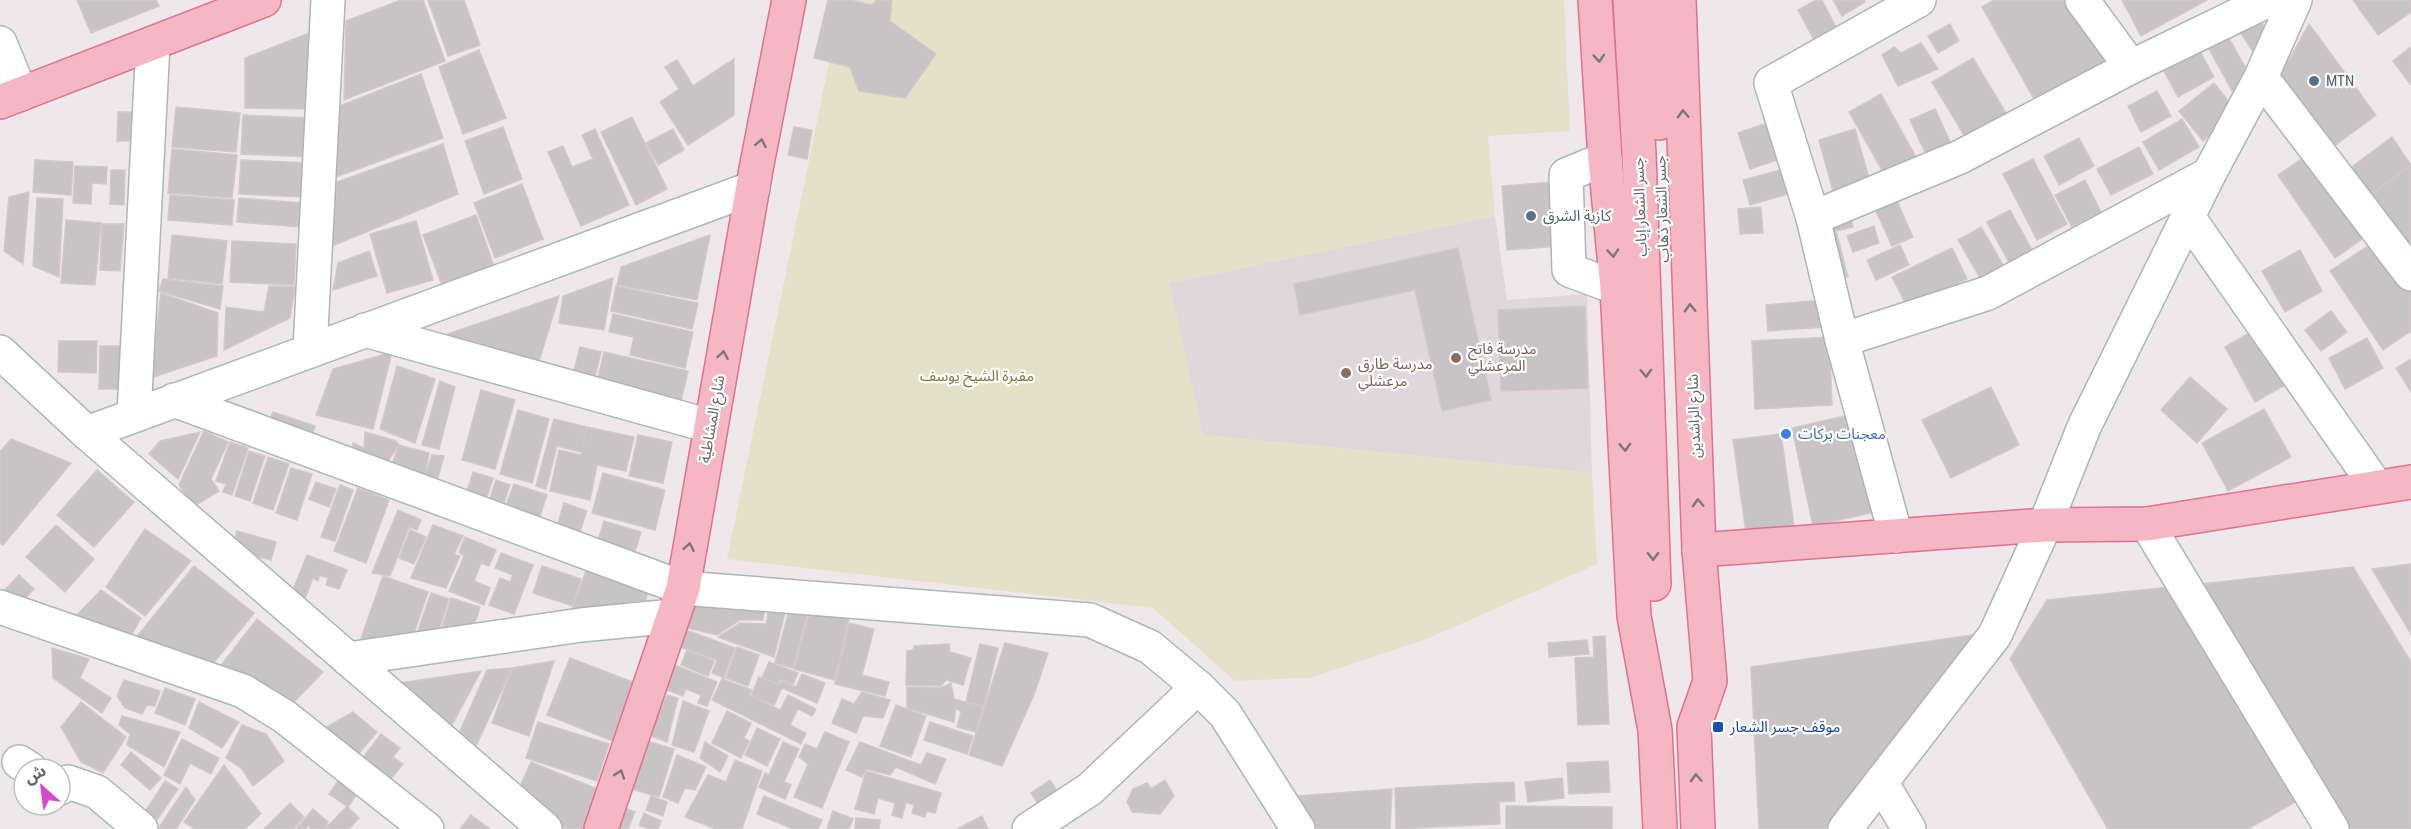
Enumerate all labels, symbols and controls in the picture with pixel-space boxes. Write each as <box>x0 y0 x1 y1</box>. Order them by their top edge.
one-way arrow <box>1592 54 1605 63</box>
place label: MTN <box>2326 72 2354 90</box>
marker: MTN <box>2307 74 2321 88</box>
one-way arrow <box>1677 109 1690 118</box>
one-way arrow <box>754 138 767 148</box>
street label: جسر الشعار ذهاب <box>1651 155 1673 263</box>
street label: جسر الشعار إياب <box>1629 157 1652 257</box>
place label: كازية الشرق <box>1543 207 1612 225</box>
marker: كازية الشرق <box>1524 209 1538 223</box>
one-way arrow <box>1606 248 1619 257</box>
one-way arrow <box>1684 304 1697 313</box>
place label: مدرسة فاتح المرعشلي <box>1468 340 1537 377</box>
one-way arrow <box>716 351 729 361</box>
marker: مدرسة فاتح المرعشلي <box>1449 351 1463 365</box>
place label: مدرسة طارق مرعشلي <box>1358 355 1433 392</box>
marker: مدرسة طارق مرعشلي <box>1339 366 1353 380</box>
park label: مقبرة الشيخ يوسف <box>920 367 1034 388</box>
one-way arrow <box>1639 369 1652 378</box>
street label: شارع المشاطية <box>695 373 732 465</box>
street label: شارع الراشدين <box>1684 373 1707 459</box>
place label: معجنات بركات <box>1798 425 1886 443</box>
marker: معجنات بركات <box>1779 427 1793 441</box>
one-way arrow <box>1619 443 1632 452</box>
one-way arrow <box>1691 499 1704 508</box>
one-way arrow <box>683 543 695 552</box>
one-way arrow <box>1647 551 1660 560</box>
place label: موقف جسر الشعار <box>1729 718 1840 736</box>
marker: موقف جسر الشعار <box>1711 720 1725 734</box>
north arrow <box>12 757 72 817</box>
text: ش <box>21 761 49 788</box>
one-way arrow <box>612 769 625 780</box>
one-way arrow <box>1689 773 1702 782</box>

